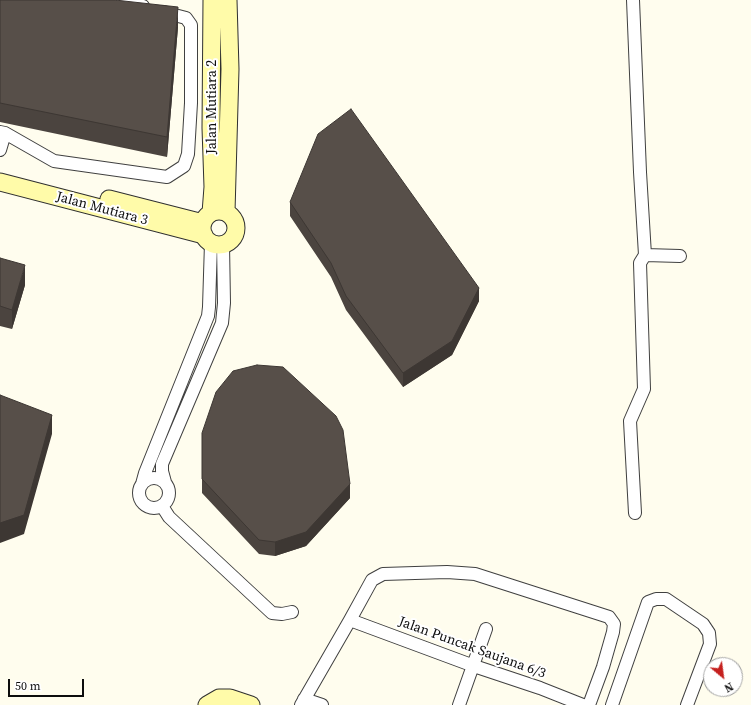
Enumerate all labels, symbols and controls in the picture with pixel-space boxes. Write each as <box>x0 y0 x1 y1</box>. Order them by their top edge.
street label: Jalan Mutiara 2 <box>204 60 220 154</box>
street label: Jalan Mutiara 3 <box>54 189 150 229</box>
street label: Jalan Puncak Saujana 6/3 <box>396 614 548 682</box>
north arrow <box>703 657 743 697</box>
scale bar <box>10 671 86 697</box>
text: 50 m <box>15 678 41 694</box>
text: N <box>721 679 736 696</box>

